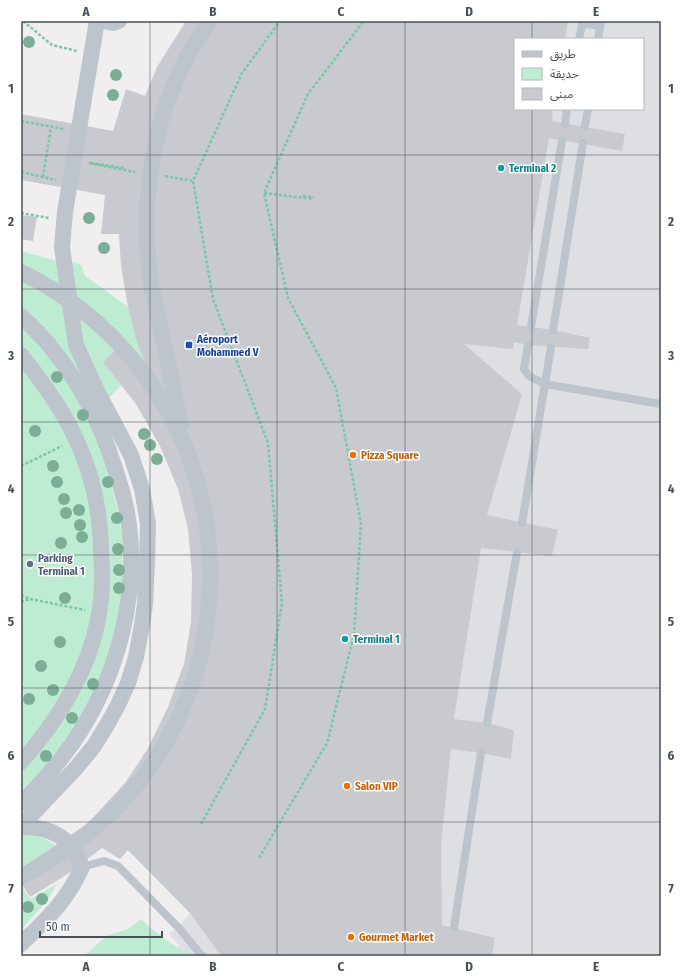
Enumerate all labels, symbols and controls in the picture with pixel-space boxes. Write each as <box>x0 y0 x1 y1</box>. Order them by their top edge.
text: A <box>81 4 90 19</box>
text: B <box>209 4 217 19</box>
text: C <box>338 4 345 19</box>
text: D <box>465 4 473 19</box>
text: E <box>593 4 599 19</box>
legend <box>514 38 644 110</box>
text: طريق <box>550 47 576 62</box>
text: حديقة <box>550 67 579 81</box>
text: 1 <box>8 81 14 96</box>
text: 1 <box>668 81 674 96</box>
text: مبنى <box>550 87 573 101</box>
place label: Terminal 2 <box>509 162 556 175</box>
marker: Terminal 2 <box>496 163 506 173</box>
text: 2 <box>7 214 14 229</box>
text: 2 <box>667 214 674 229</box>
place label: Aéroport Mohammed V <box>196 333 259 359</box>
marker: Aéroport Mohammed V <box>184 340 194 350</box>
text: 3 <box>7 348 14 363</box>
text: 3 <box>667 348 674 363</box>
place label: Pizza Square <box>361 449 419 462</box>
marker: Pizza Square <box>348 450 358 460</box>
text: 4 <box>8 481 15 496</box>
text: 4 <box>668 481 675 496</box>
place label: Parking Terminal 1 <box>38 552 85 578</box>
marker: Parking Terminal 1 <box>25 559 35 569</box>
text: 5 <box>8 614 14 629</box>
text: 5 <box>668 614 674 629</box>
place label: Terminal 1 <box>353 633 400 646</box>
marker: Terminal 1 <box>340 634 350 644</box>
text: 6 <box>8 748 15 763</box>
text: 6 <box>668 748 675 763</box>
place label: Salon VIP <box>355 780 398 793</box>
marker: Salon VIP <box>342 781 352 791</box>
text: 7 <box>8 881 14 896</box>
text: 7 <box>668 881 674 896</box>
scale bar <box>40 913 162 939</box>
text: 50 m <box>46 920 70 934</box>
place label: Gourmet Market <box>359 931 434 944</box>
marker: Gourmet Market <box>346 932 356 942</box>
text: A <box>81 959 90 974</box>
text: B <box>209 959 217 974</box>
text: C <box>338 959 345 974</box>
text: D <box>465 959 473 974</box>
text: E <box>593 959 599 974</box>

